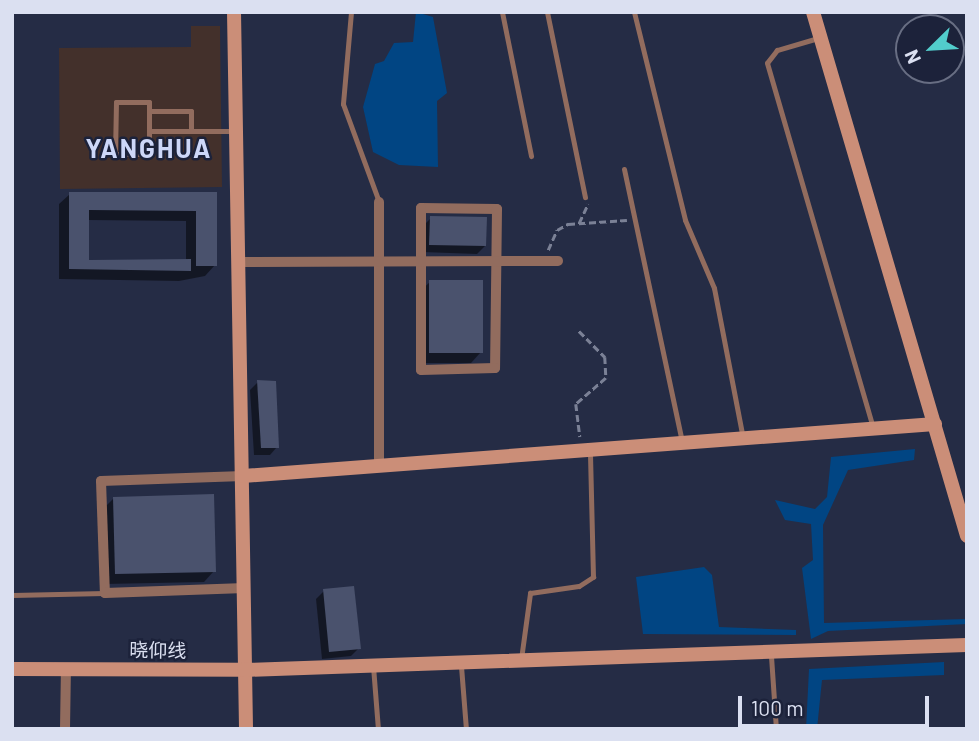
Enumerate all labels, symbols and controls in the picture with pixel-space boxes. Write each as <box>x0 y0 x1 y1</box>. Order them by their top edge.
north arrow <box>895 14 965 84</box>
text: N <box>899 46 925 67</box>
district label: YANGHUA <box>86 132 212 164</box>
street label: 晓仰线 <box>129 638 187 662</box>
scale bar <box>741 682 932 726</box>
text: 100 m <box>751 695 804 720</box>

